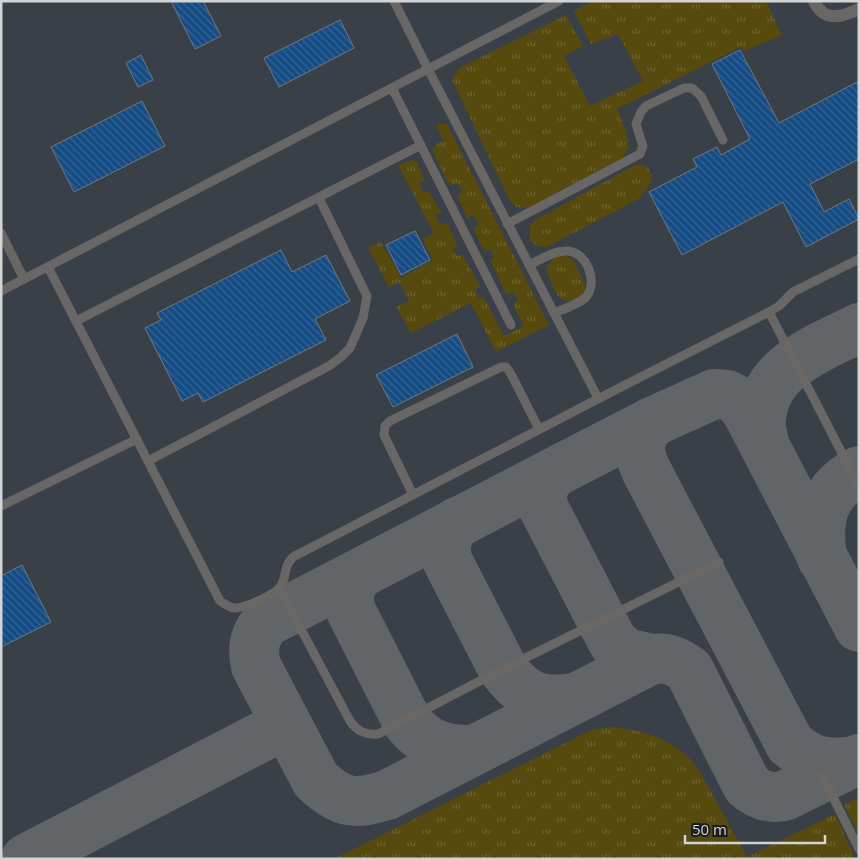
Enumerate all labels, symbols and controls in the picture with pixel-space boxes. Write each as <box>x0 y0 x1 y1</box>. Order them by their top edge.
scale bar <box>685 812 825 844</box>
text: 50 m <box>692 819 727 839</box>

